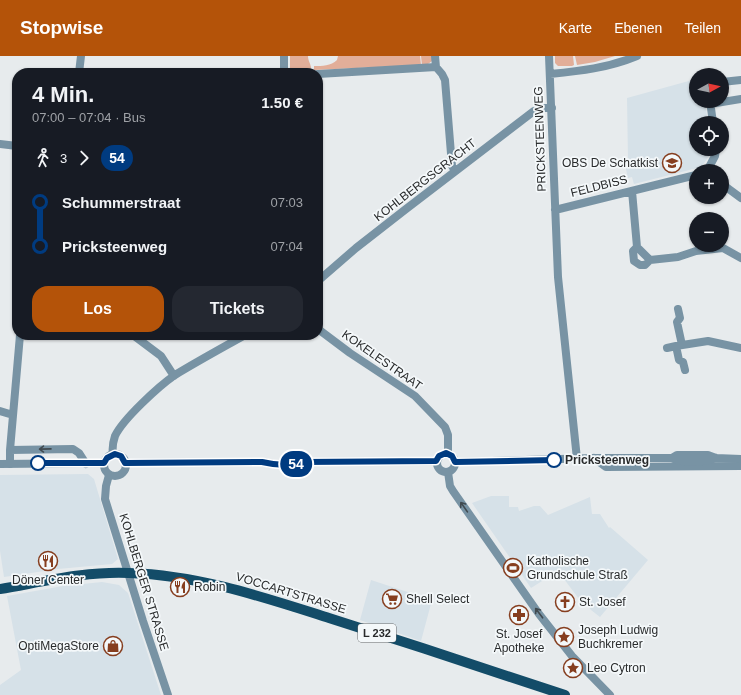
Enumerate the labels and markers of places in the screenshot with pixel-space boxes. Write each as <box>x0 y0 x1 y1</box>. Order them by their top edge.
school or university icon: OBS De Schatkist <box>661 152 683 174</box>
place label: OBS De Schatkist <box>562 156 659 170</box>
marker: Pricksteenweg <box>546 452 562 468</box>
place label: Pricksteenweg <box>565 453 649 467</box>
unlabelled marker <box>30 455 46 471</box>
restaurant icon: Döner Center <box>37 550 59 572</box>
place label: Katholische Grundschule Straß <box>527 554 628 582</box>
sports icon: Katholische Grundschule Straß <box>502 557 524 579</box>
place label: Döner Center <box>12 573 84 587</box>
restaurant icon: Robin <box>169 576 191 598</box>
place label: Robin <box>194 580 225 594</box>
supermarket icon: Shell Select <box>381 588 403 610</box>
church icon: St. Josef <box>554 591 576 613</box>
place label: Shell Select <box>406 592 470 606</box>
place label: St. Josef <box>579 595 626 609</box>
pharmacy icon: St. Josef Apotheke <box>508 604 530 626</box>
place label: Joseph Ludwig Buchkremer <box>578 623 658 651</box>
place icon: Joseph Ludwig Buchkremer <box>553 626 575 648</box>
place label: St. Josef Apotheke <box>494 627 545 655</box>
shop icon: OptiMegaStore <box>102 635 124 657</box>
place label: OptiMegaStore <box>18 639 99 653</box>
place icon: Leo Cytron <box>562 657 584 679</box>
place label: Leo Cytron <box>587 661 646 675</box>

